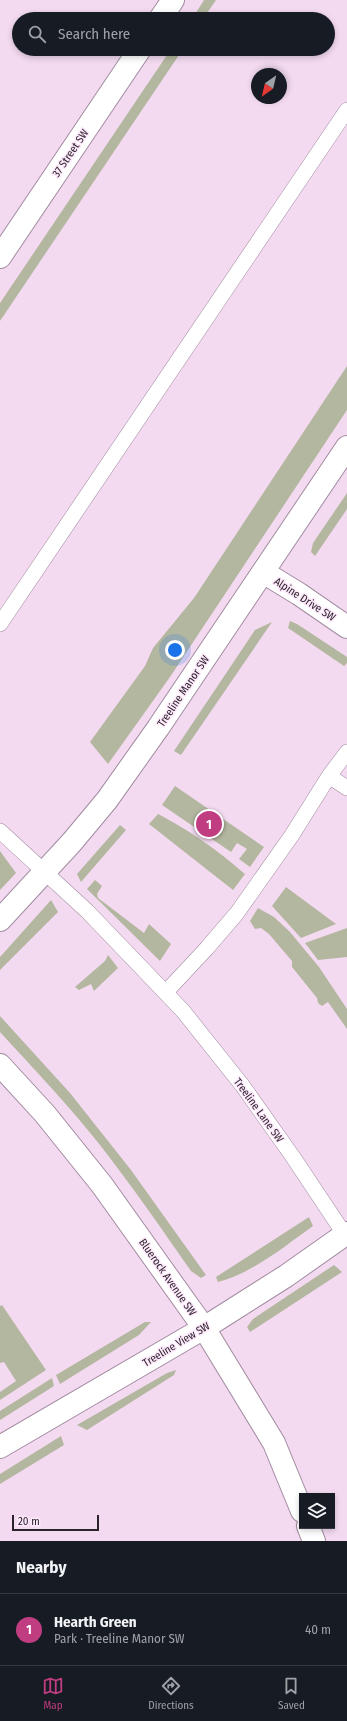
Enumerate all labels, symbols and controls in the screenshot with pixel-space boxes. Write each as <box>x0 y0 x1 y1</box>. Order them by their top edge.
search box <box>12 12 335 56</box>
icon: search <box>26 23 48 45</box>
text: Search here <box>58 25 130 43</box>
north arrow <box>251 68 287 104</box>
street label: 37 Street SW <box>50 127 91 180</box>
street label: Alpine Drive SW <box>272 575 338 624</box>
your location <box>165 640 185 660</box>
street label: Treeline Manor SW <box>155 653 212 730</box>
pin: 1 <box>196 809 222 839</box>
street label: Treeline Lane SW <box>231 1076 286 1145</box>
street label: Bluerock Avenue SW <box>136 1236 199 1318</box>
street label: Treeline View SW <box>140 1319 212 1370</box>
map controls <box>299 1493 335 1529</box>
button: layers <box>299 1493 335 1529</box>
scale bar <box>12 1513 99 1532</box>
text: 20 m <box>18 1515 40 1528</box>
text: Nearby <box>16 1557 67 1578</box>
text: Hearth Green <box>54 1613 137 1631</box>
text: 1 <box>26 1622 32 1637</box>
text: 40 m <box>305 1622 331 1637</box>
text: Park · Treeline Manor SW <box>54 1631 185 1646</box>
tab: Map <box>42 1675 64 1712</box>
tab: Directions <box>148 1675 194 1712</box>
tab: Saved <box>278 1675 305 1712</box>

